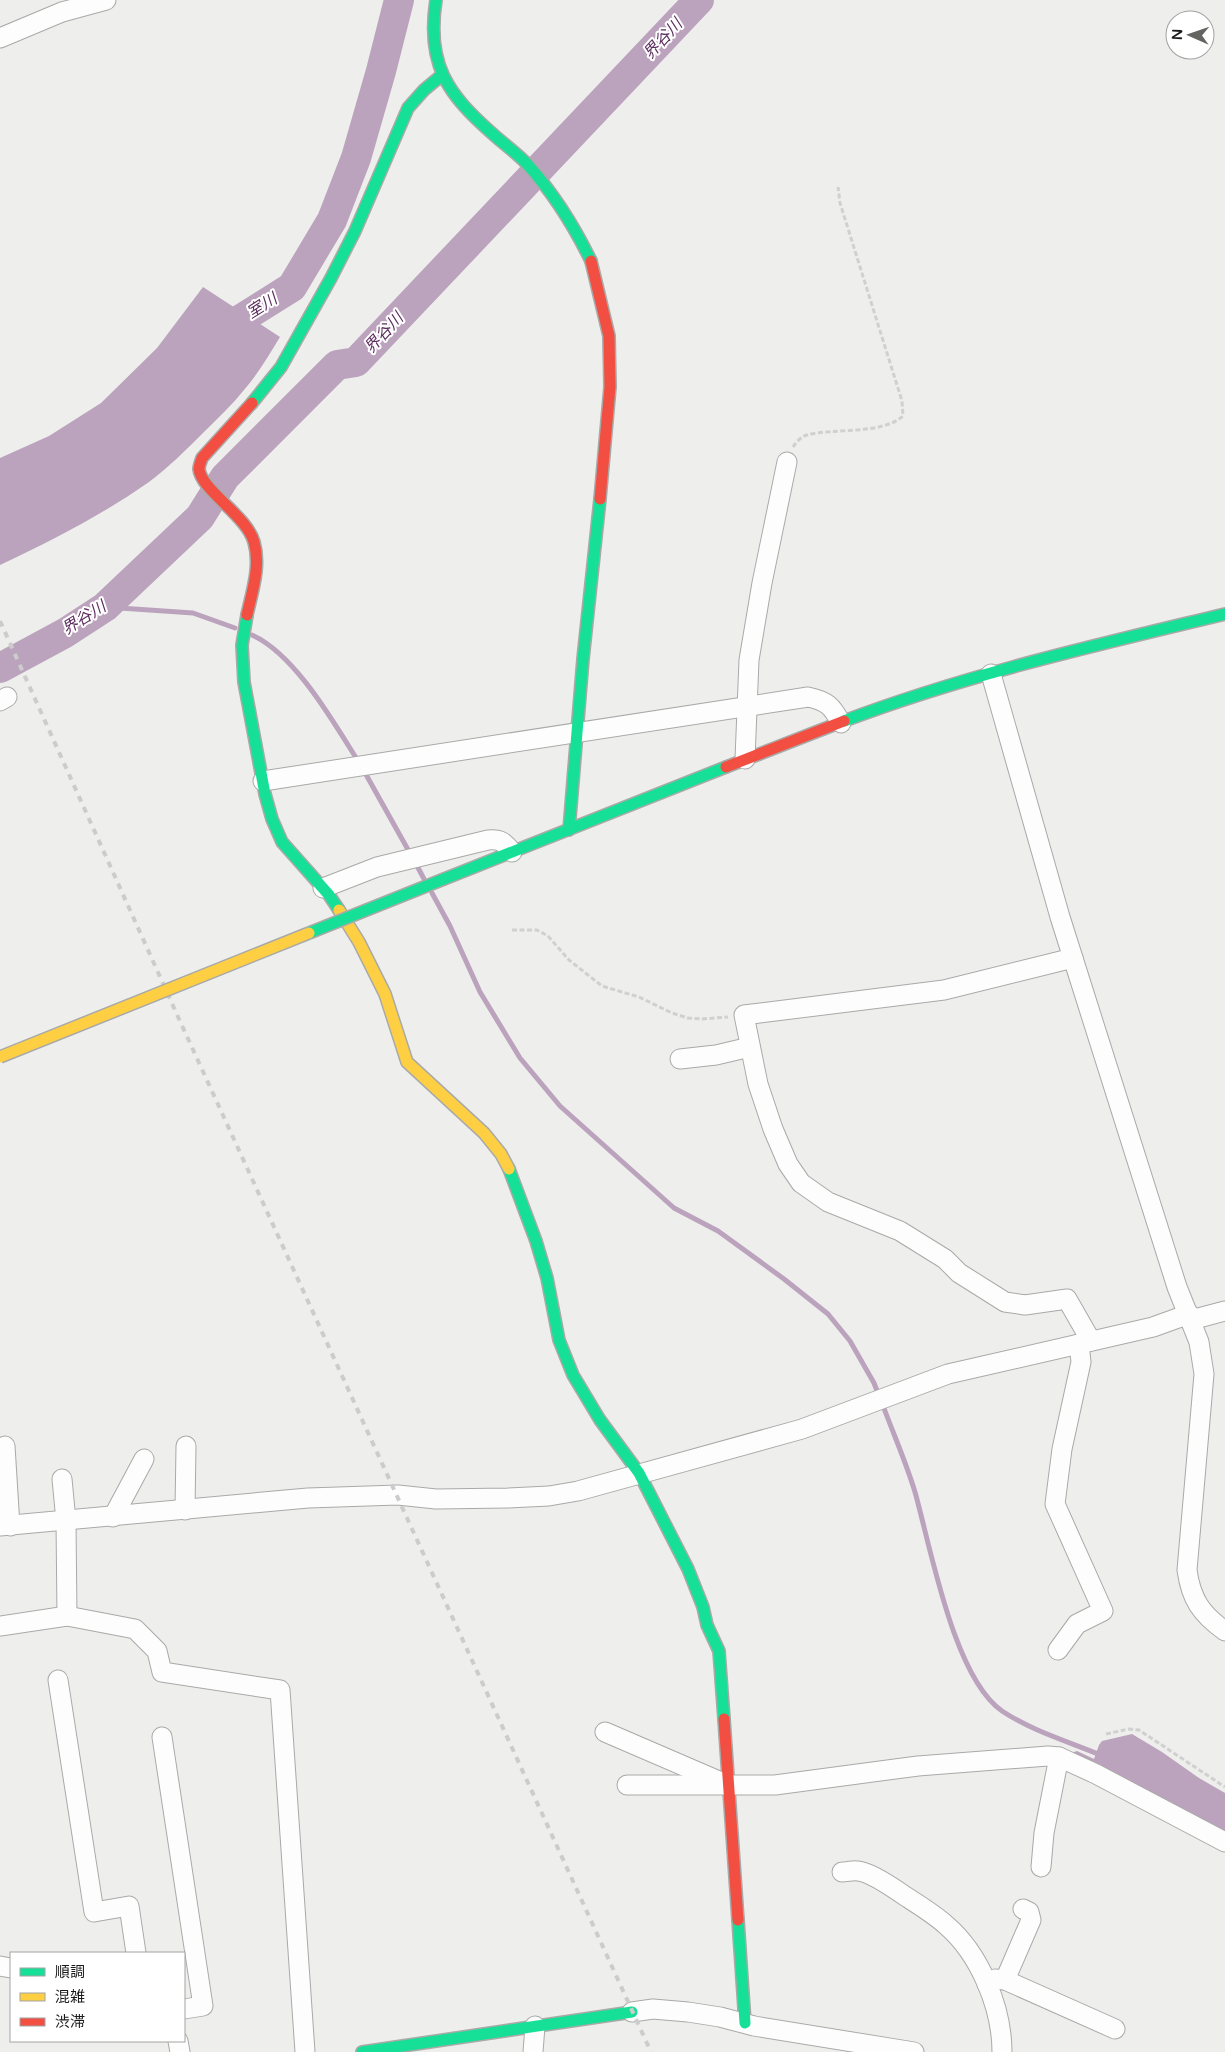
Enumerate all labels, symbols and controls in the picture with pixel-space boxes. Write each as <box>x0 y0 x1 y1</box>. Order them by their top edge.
north arrow <box>1165 10 1215 60</box>
water label: 界谷川 <box>639 13 688 63</box>
text: N <box>1169 29 1186 40</box>
water label: 室川 <box>243 288 283 323</box>
water label: 界谷川 <box>360 307 409 357</box>
water label: 界谷川 <box>58 596 111 639</box>
legend <box>10 1952 185 2042</box>
text: 順調 <box>55 1963 85 1981</box>
text: 混雑 <box>55 1988 85 2006</box>
text: 渋滞 <box>55 2013 85 2031</box>

